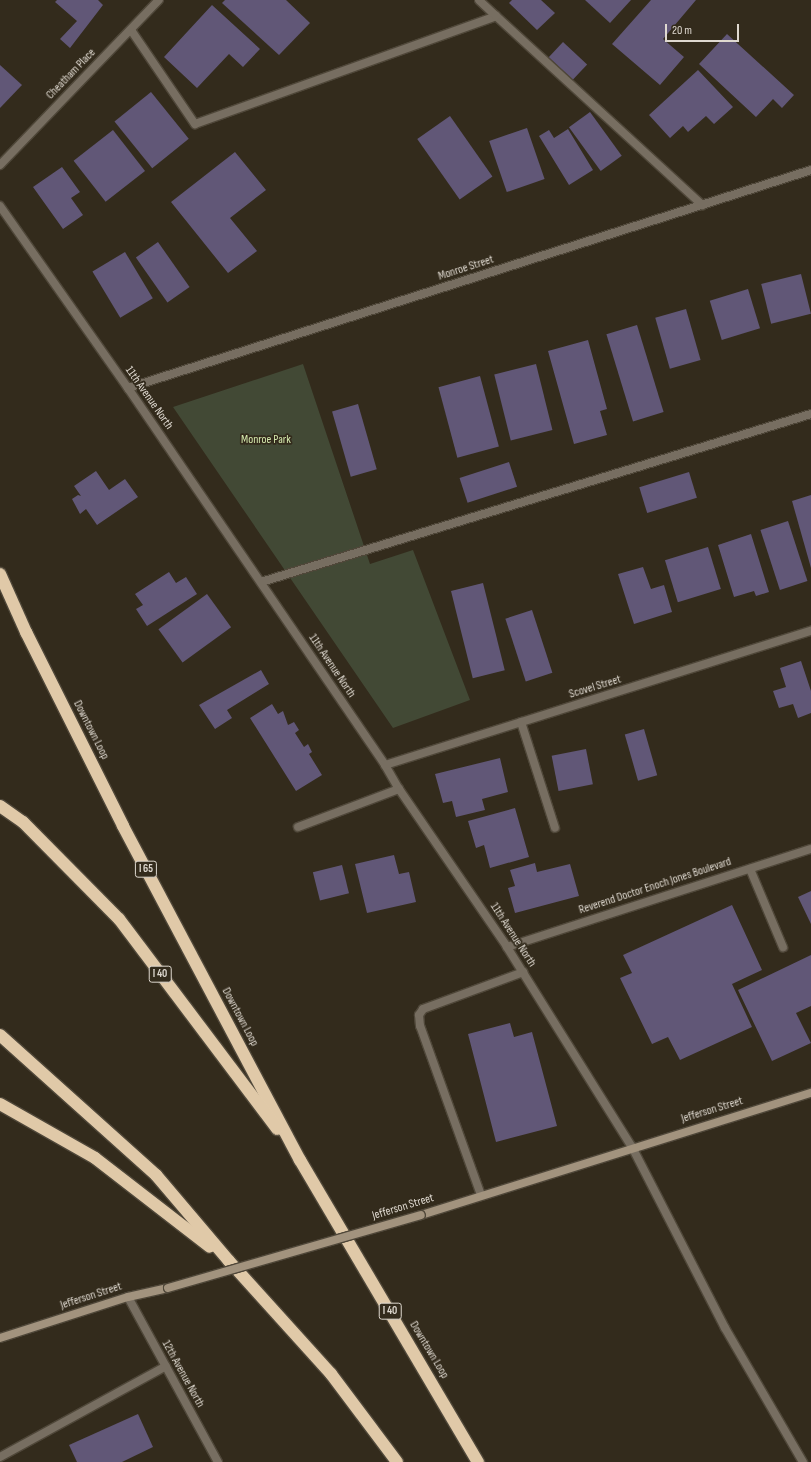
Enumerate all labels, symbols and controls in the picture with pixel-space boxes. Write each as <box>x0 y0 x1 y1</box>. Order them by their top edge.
scale bar <box>667 16 741 42</box>
text: 20 m <box>672 23 692 38</box>
street label: Cheatham Place <box>43 46 99 102</box>
street label: Monroe Street <box>436 252 496 284</box>
street label: 11th Avenue North <box>122 364 176 432</box>
park label: Monroe Park <box>241 433 291 447</box>
street label: 11th Avenue North <box>305 631 359 701</box>
street label: Scovel Street <box>567 672 623 702</box>
street label: Downtown Loop <box>70 698 112 762</box>
street label: Reverend Doctor Enoch Jones Boulevard <box>577 855 733 917</box>
road number: I 65 <box>134 860 158 878</box>
street label: 11th Avenue North <box>487 900 539 970</box>
road number: I 40 <box>148 965 172 983</box>
street label: Downtown Loop <box>219 985 261 1049</box>
street label: Jefferson Street <box>679 1094 745 1126</box>
street label: Jefferson Street <box>370 1191 436 1223</box>
street label: Jefferson Street <box>59 1279 123 1313</box>
road number: I 40 <box>378 1302 402 1320</box>
street label: Downtown Loop <box>406 1319 452 1381</box>
street label: 12th Avenue North <box>159 1338 207 1410</box>

